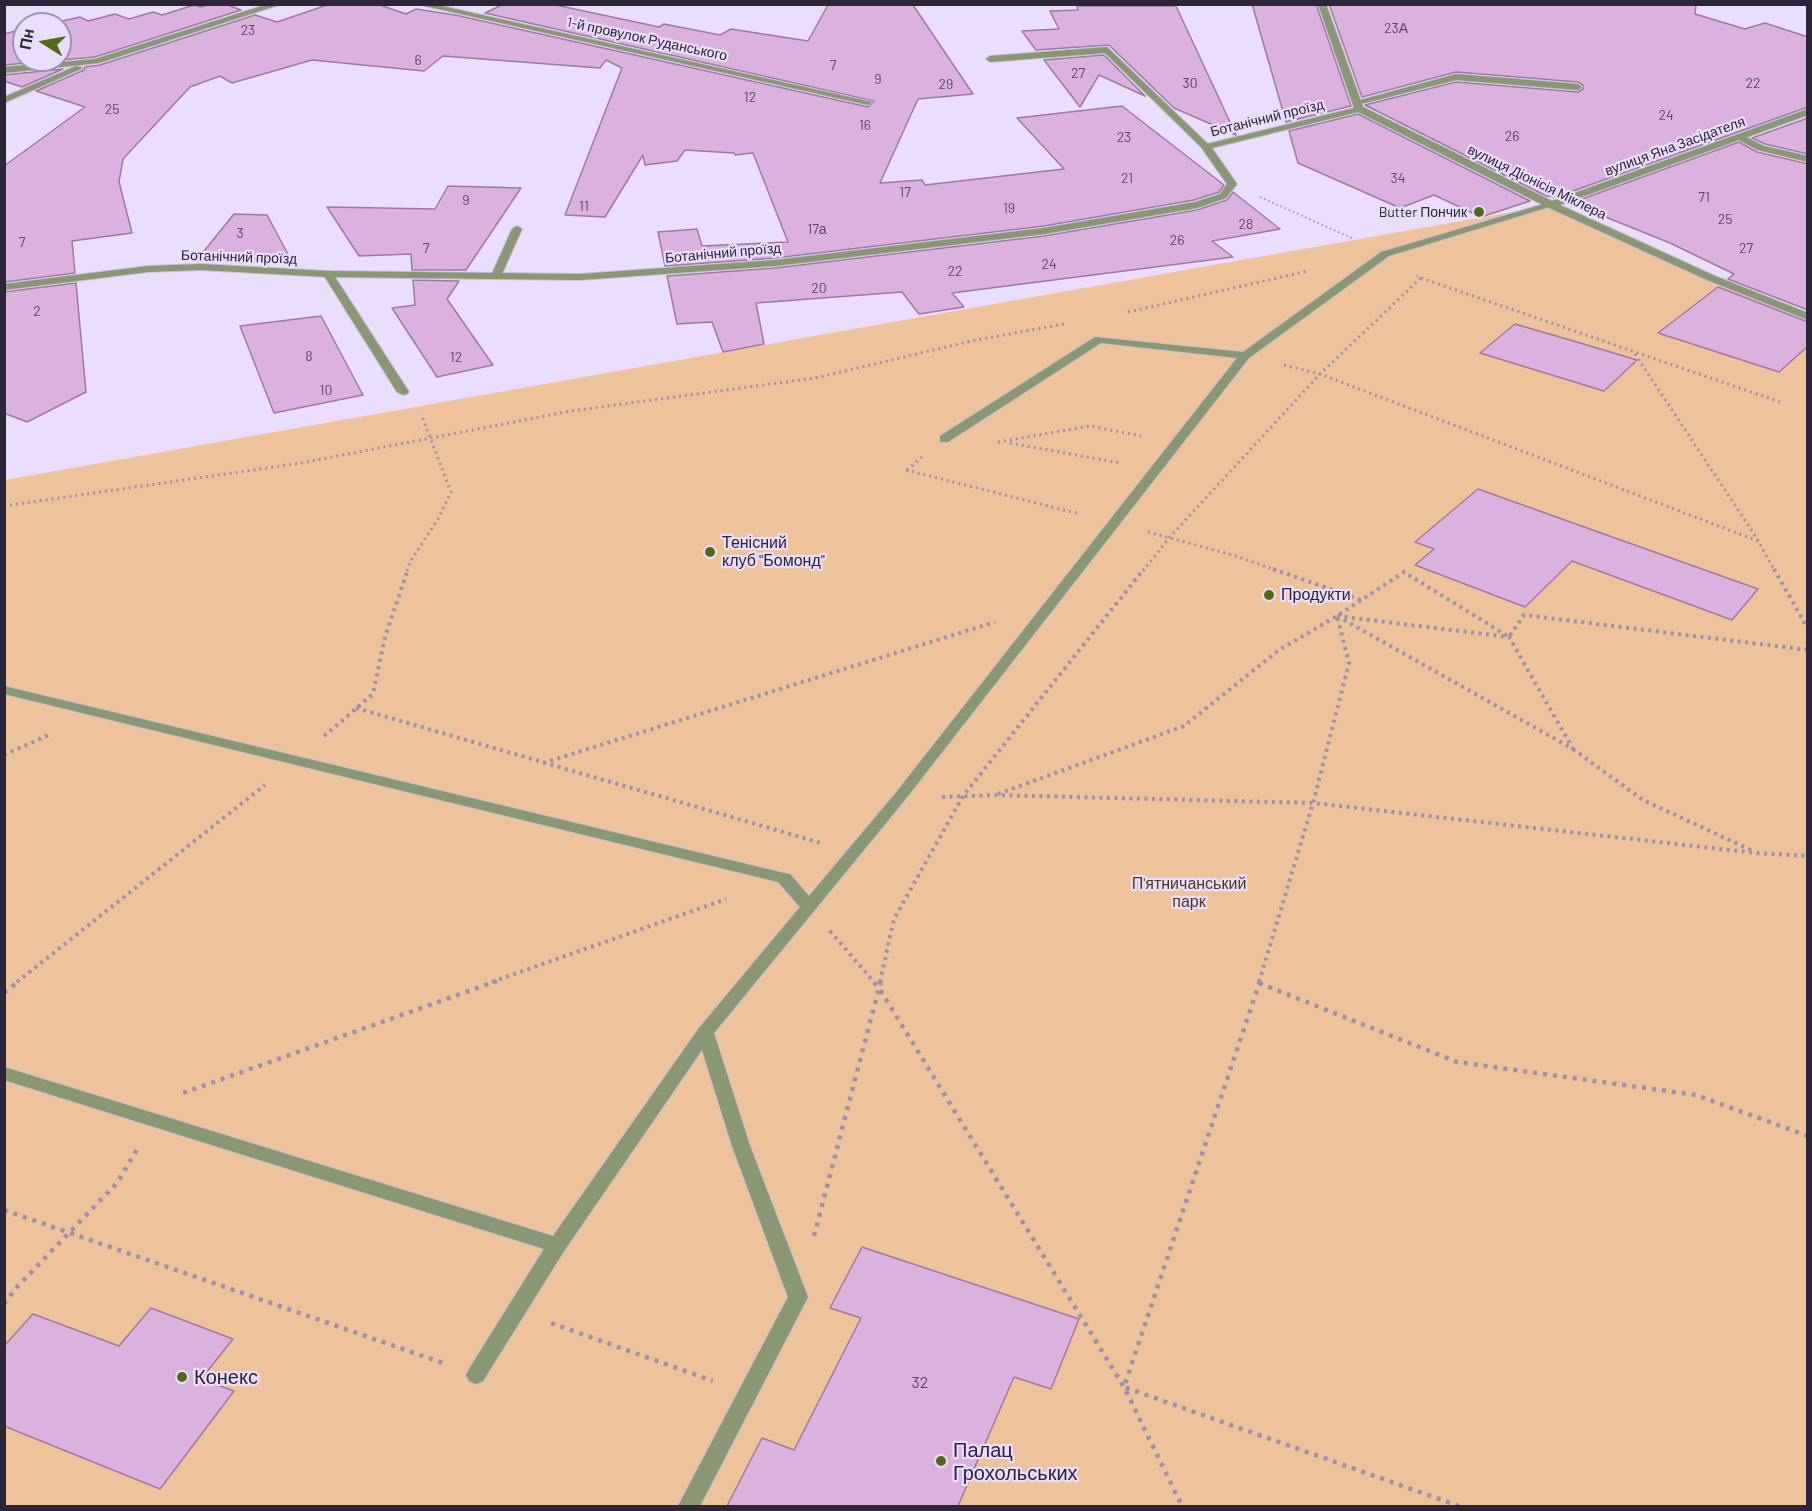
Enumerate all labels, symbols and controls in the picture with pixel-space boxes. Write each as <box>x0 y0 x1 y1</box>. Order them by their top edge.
north arrow <box>12 12 72 72</box>
street label: 1-й провулок Руданського <box>565 14 729 64</box>
house number: 23А <box>1384 20 1408 36</box>
house number: 23 <box>241 22 255 38</box>
text: Пн <box>14 27 37 51</box>
house number: 6 <box>414 52 422 68</box>
house number: 7 <box>830 57 836 73</box>
house number: 27 <box>1071 65 1085 81</box>
house number: 9 <box>874 71 882 87</box>
house number: 30 <box>1182 75 1198 91</box>
house number: 22 <box>1745 75 1761 91</box>
house number: 29 <box>939 76 953 92</box>
house number: 12 <box>744 89 756 105</box>
street label: Ботанічний проїзд <box>1209 96 1325 140</box>
house number: 25 <box>105 101 119 117</box>
house number: 24 <box>1658 107 1674 123</box>
street label: вулиця Яна Засідателя <box>1603 113 1747 179</box>
house number: 16 <box>859 117 871 133</box>
house number: 26 <box>1505 128 1519 144</box>
house number: 23 <box>1117 129 1131 145</box>
street label: вулиця Діонісія Міклера <box>1465 141 1609 223</box>
house number: 21 <box>1121 170 1133 186</box>
house number: 34 <box>1391 170 1405 186</box>
house number: 17 <box>899 184 911 200</box>
house number: 71 <box>1698 189 1710 205</box>
house number: 9 <box>462 192 470 208</box>
house number: 11 <box>579 198 589 214</box>
house number: 19 <box>1003 200 1015 216</box>
place label: Butter Пончик <box>1379 204 1467 220</box>
marker: Butter Пончик <box>1472 205 1486 219</box>
house number: 25 <box>1718 211 1732 227</box>
house number: 28 <box>1239 216 1253 232</box>
house number: 17а <box>807 221 827 237</box>
house number: 3 <box>236 225 244 241</box>
house number: 26 <box>1170 232 1184 248</box>
house number: 7 <box>19 234 25 250</box>
house number: 7 <box>423 240 429 256</box>
street label: Ботанічний проїзд <box>664 240 782 266</box>
house number: 27 <box>1739 240 1753 256</box>
street label: Ботанічний проїзд <box>181 247 297 267</box>
house number: 24 <box>1041 256 1057 272</box>
house number: 22 <box>947 263 963 279</box>
house number: 20 <box>811 280 827 296</box>
house number: 2 <box>33 303 41 319</box>
house number: 8 <box>305 348 313 364</box>
house number: 12 <box>450 349 462 365</box>
house number: 10 <box>320 382 332 398</box>
place label: Тенісний клуб "Бомонд" <box>722 533 825 571</box>
marker: Тенісний клуб "Бомонд" <box>703 545 717 559</box>
place label: Продукти <box>1281 585 1351 605</box>
marker: Продукти <box>1262 588 1276 602</box>
park label: П'ятничанський парк <box>1132 874 1246 912</box>
place label: Конекс <box>194 1365 258 1389</box>
marker: Конекс <box>175 1370 189 1384</box>
house number: 32 <box>912 1373 928 1393</box>
place label: Палац Грохольських <box>953 1438 1078 1485</box>
marker: Палац Грохольських <box>934 1454 948 1468</box>

